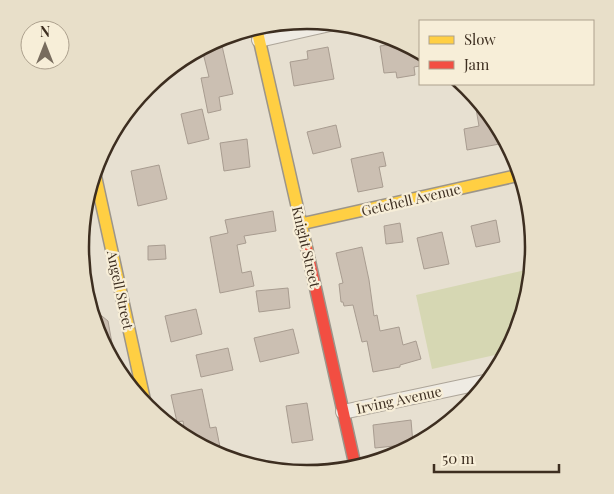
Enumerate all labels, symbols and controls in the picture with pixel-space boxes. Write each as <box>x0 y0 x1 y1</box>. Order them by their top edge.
north arrow <box>20 20 70 70</box>
legend <box>419 20 594 85</box>
text: N <box>40 22 50 41</box>
text: Slow <box>464 29 496 49</box>
text: Jam <box>463 54 490 74</box>
street label: Getchell Avenue <box>359 179 462 220</box>
street label: Knight Street <box>288 204 325 290</box>
street label: Angell Street <box>103 248 138 332</box>
street label: Irving Avenue <box>354 381 443 418</box>
scale bar <box>434 442 559 474</box>
text: 50 m <box>442 448 475 468</box>

